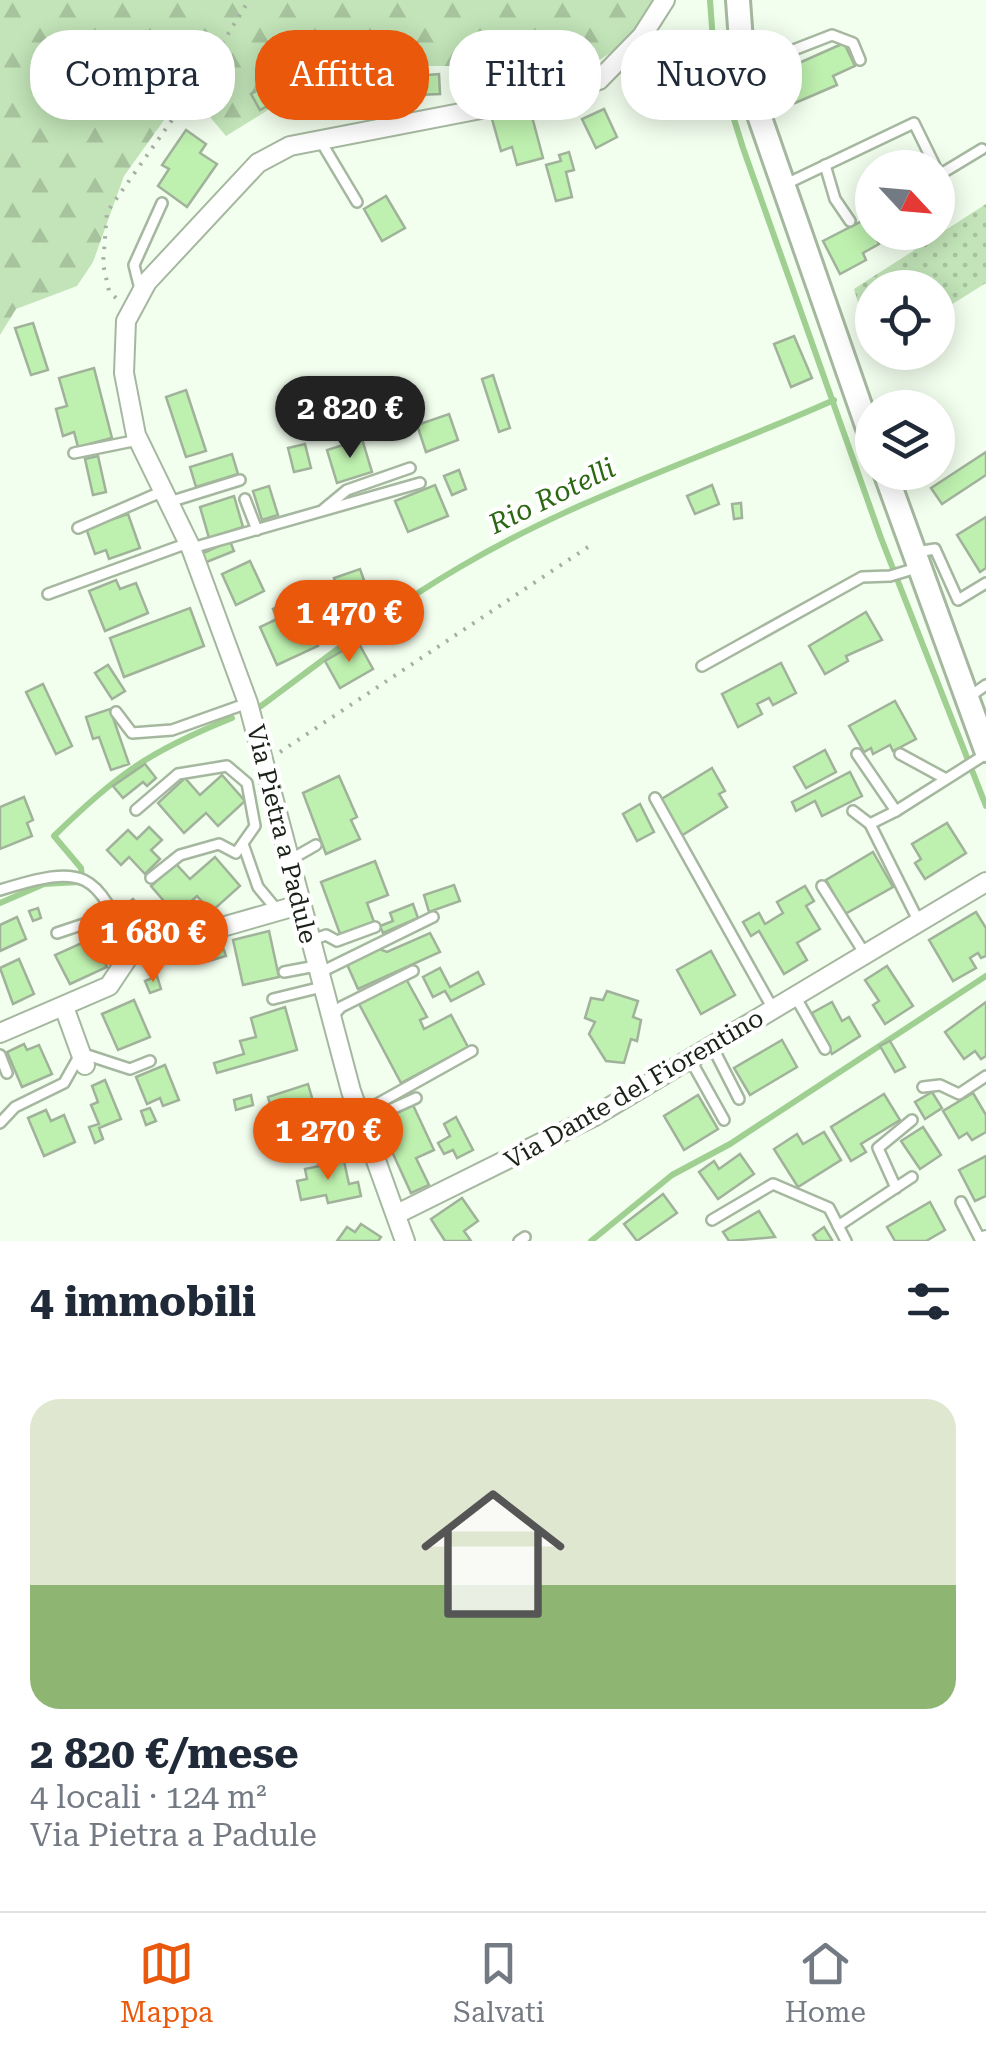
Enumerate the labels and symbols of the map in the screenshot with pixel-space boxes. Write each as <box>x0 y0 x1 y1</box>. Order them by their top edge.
north arrow <box>855 150 955 250</box>
pin: 2 820 € <box>258 376 442 461</box>
water label: Rio Rotelli <box>483 451 621 541</box>
pin: 1 470 € <box>257 580 441 665</box>
street label: Via Pietra a Padule <box>241 722 323 946</box>
pin: 1 680 € <box>61 900 245 985</box>
street label: Via Dante del Fiorentino <box>499 1003 769 1175</box>
pin: 1 270 € <box>236 1098 420 1183</box>

